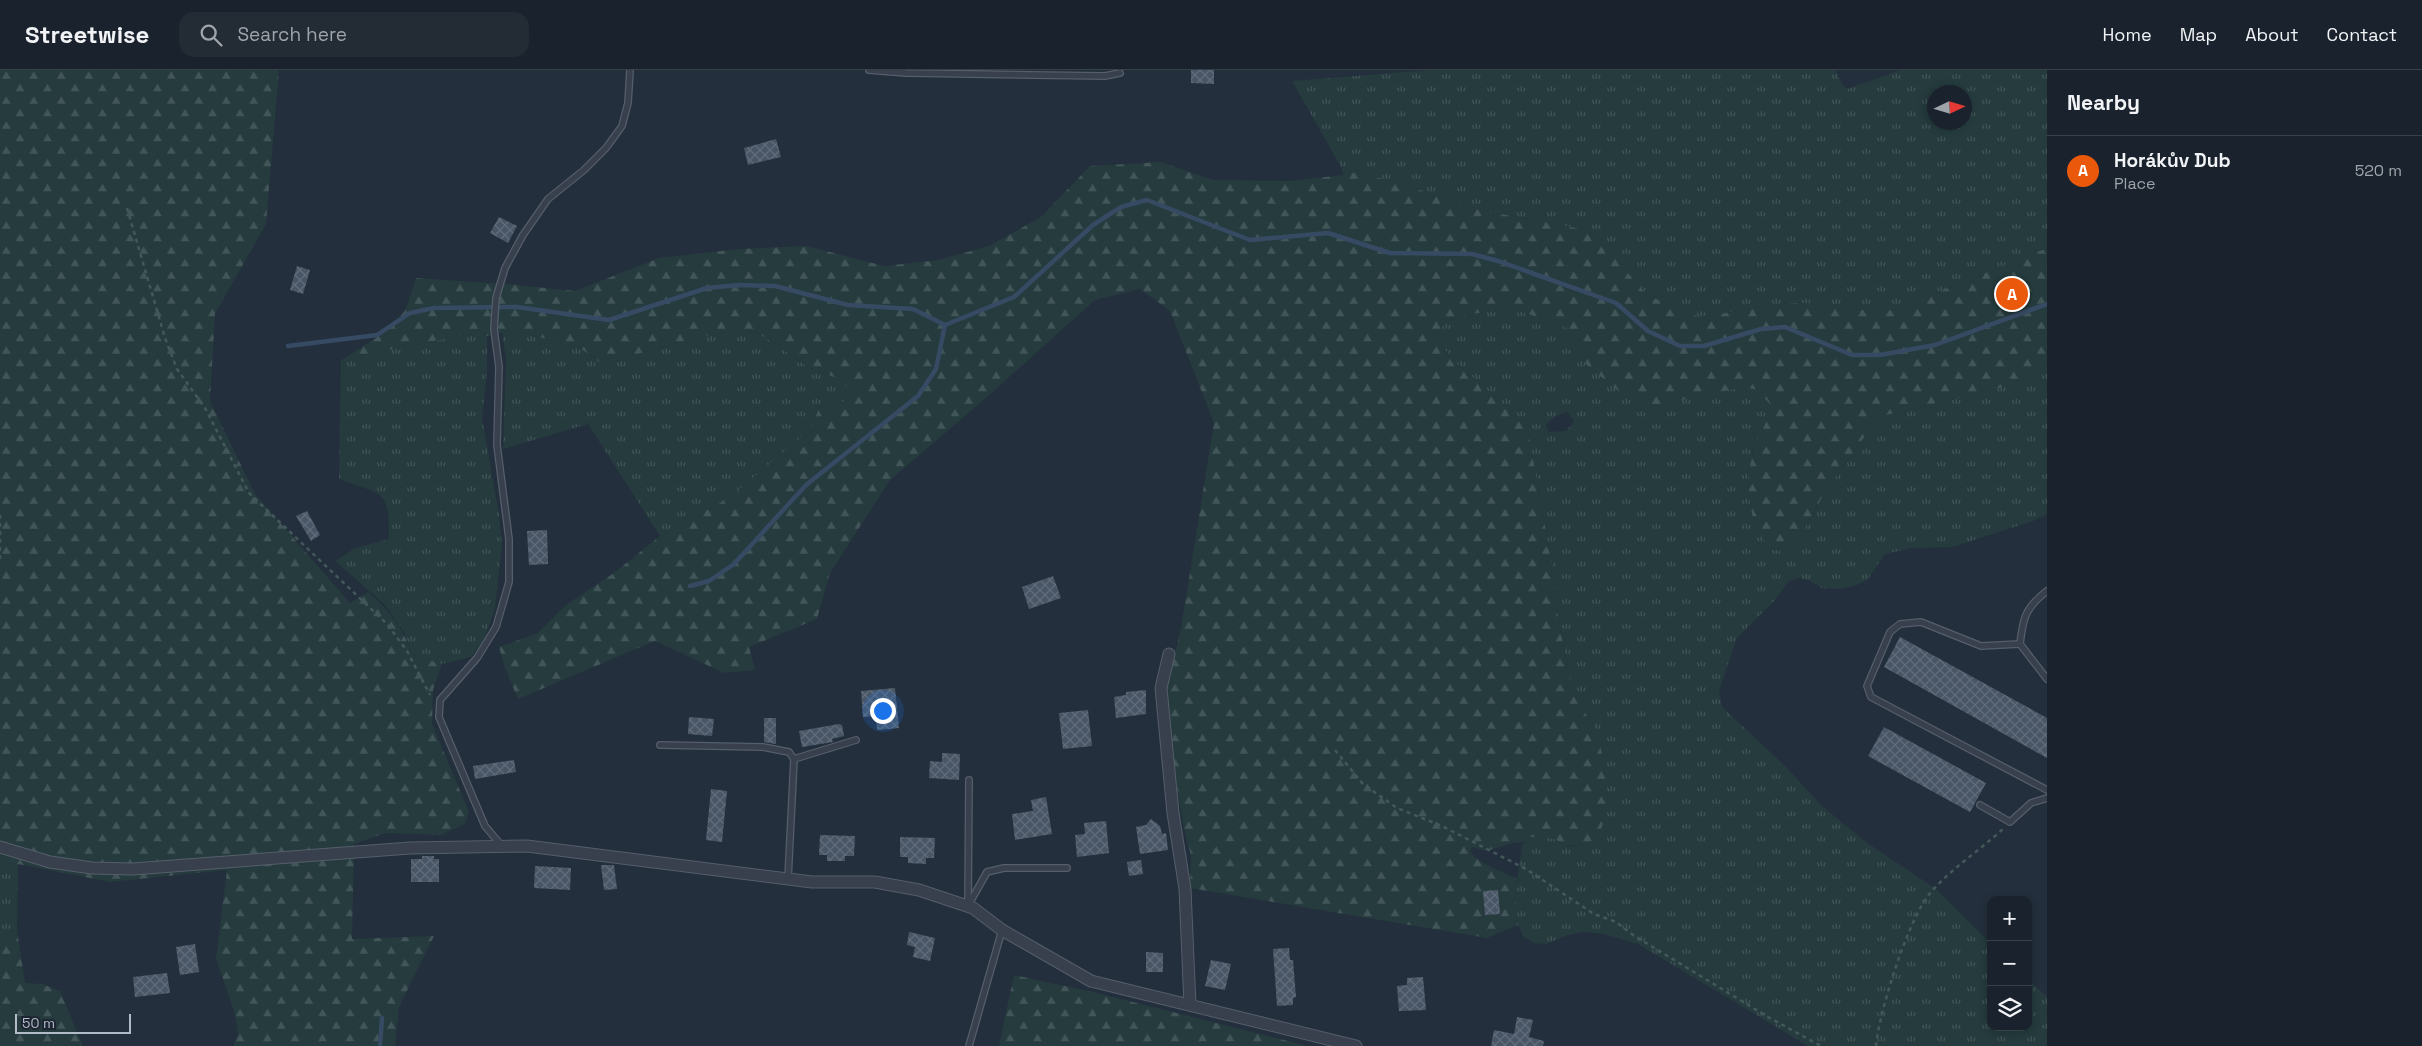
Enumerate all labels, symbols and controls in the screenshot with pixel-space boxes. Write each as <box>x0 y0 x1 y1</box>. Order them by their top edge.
search box <box>179 12 529 57</box>
text: Streetwise <box>25 19 149 50</box>
icon: search <box>197 21 225 49</box>
text: Search here <box>237 22 347 47</box>
text: Home <box>2103 23 2152 46</box>
text: Map <box>2180 23 2217 46</box>
text: About <box>2245 23 2299 46</box>
text: Contact <box>2327 23 2397 46</box>
north arrow <box>1927 85 1972 130</box>
text: Nearby <box>2067 89 2140 116</box>
text: Horákův Dub <box>2114 148 2231 173</box>
text: A <box>2078 160 2088 181</box>
text: 520 m <box>2355 160 2402 181</box>
text: Place <box>2114 173 2156 194</box>
pin: A <box>1996 275 2028 313</box>
your location <box>870 698 896 724</box>
map controls <box>1987 896 2032 1031</box>
button: + <box>1987 896 2032 941</box>
button: − <box>1987 941 2032 986</box>
button: layers <box>1987 986 2032 1031</box>
scale bar <box>15 1011 131 1034</box>
text: 50 m <box>22 1014 55 1032</box>

